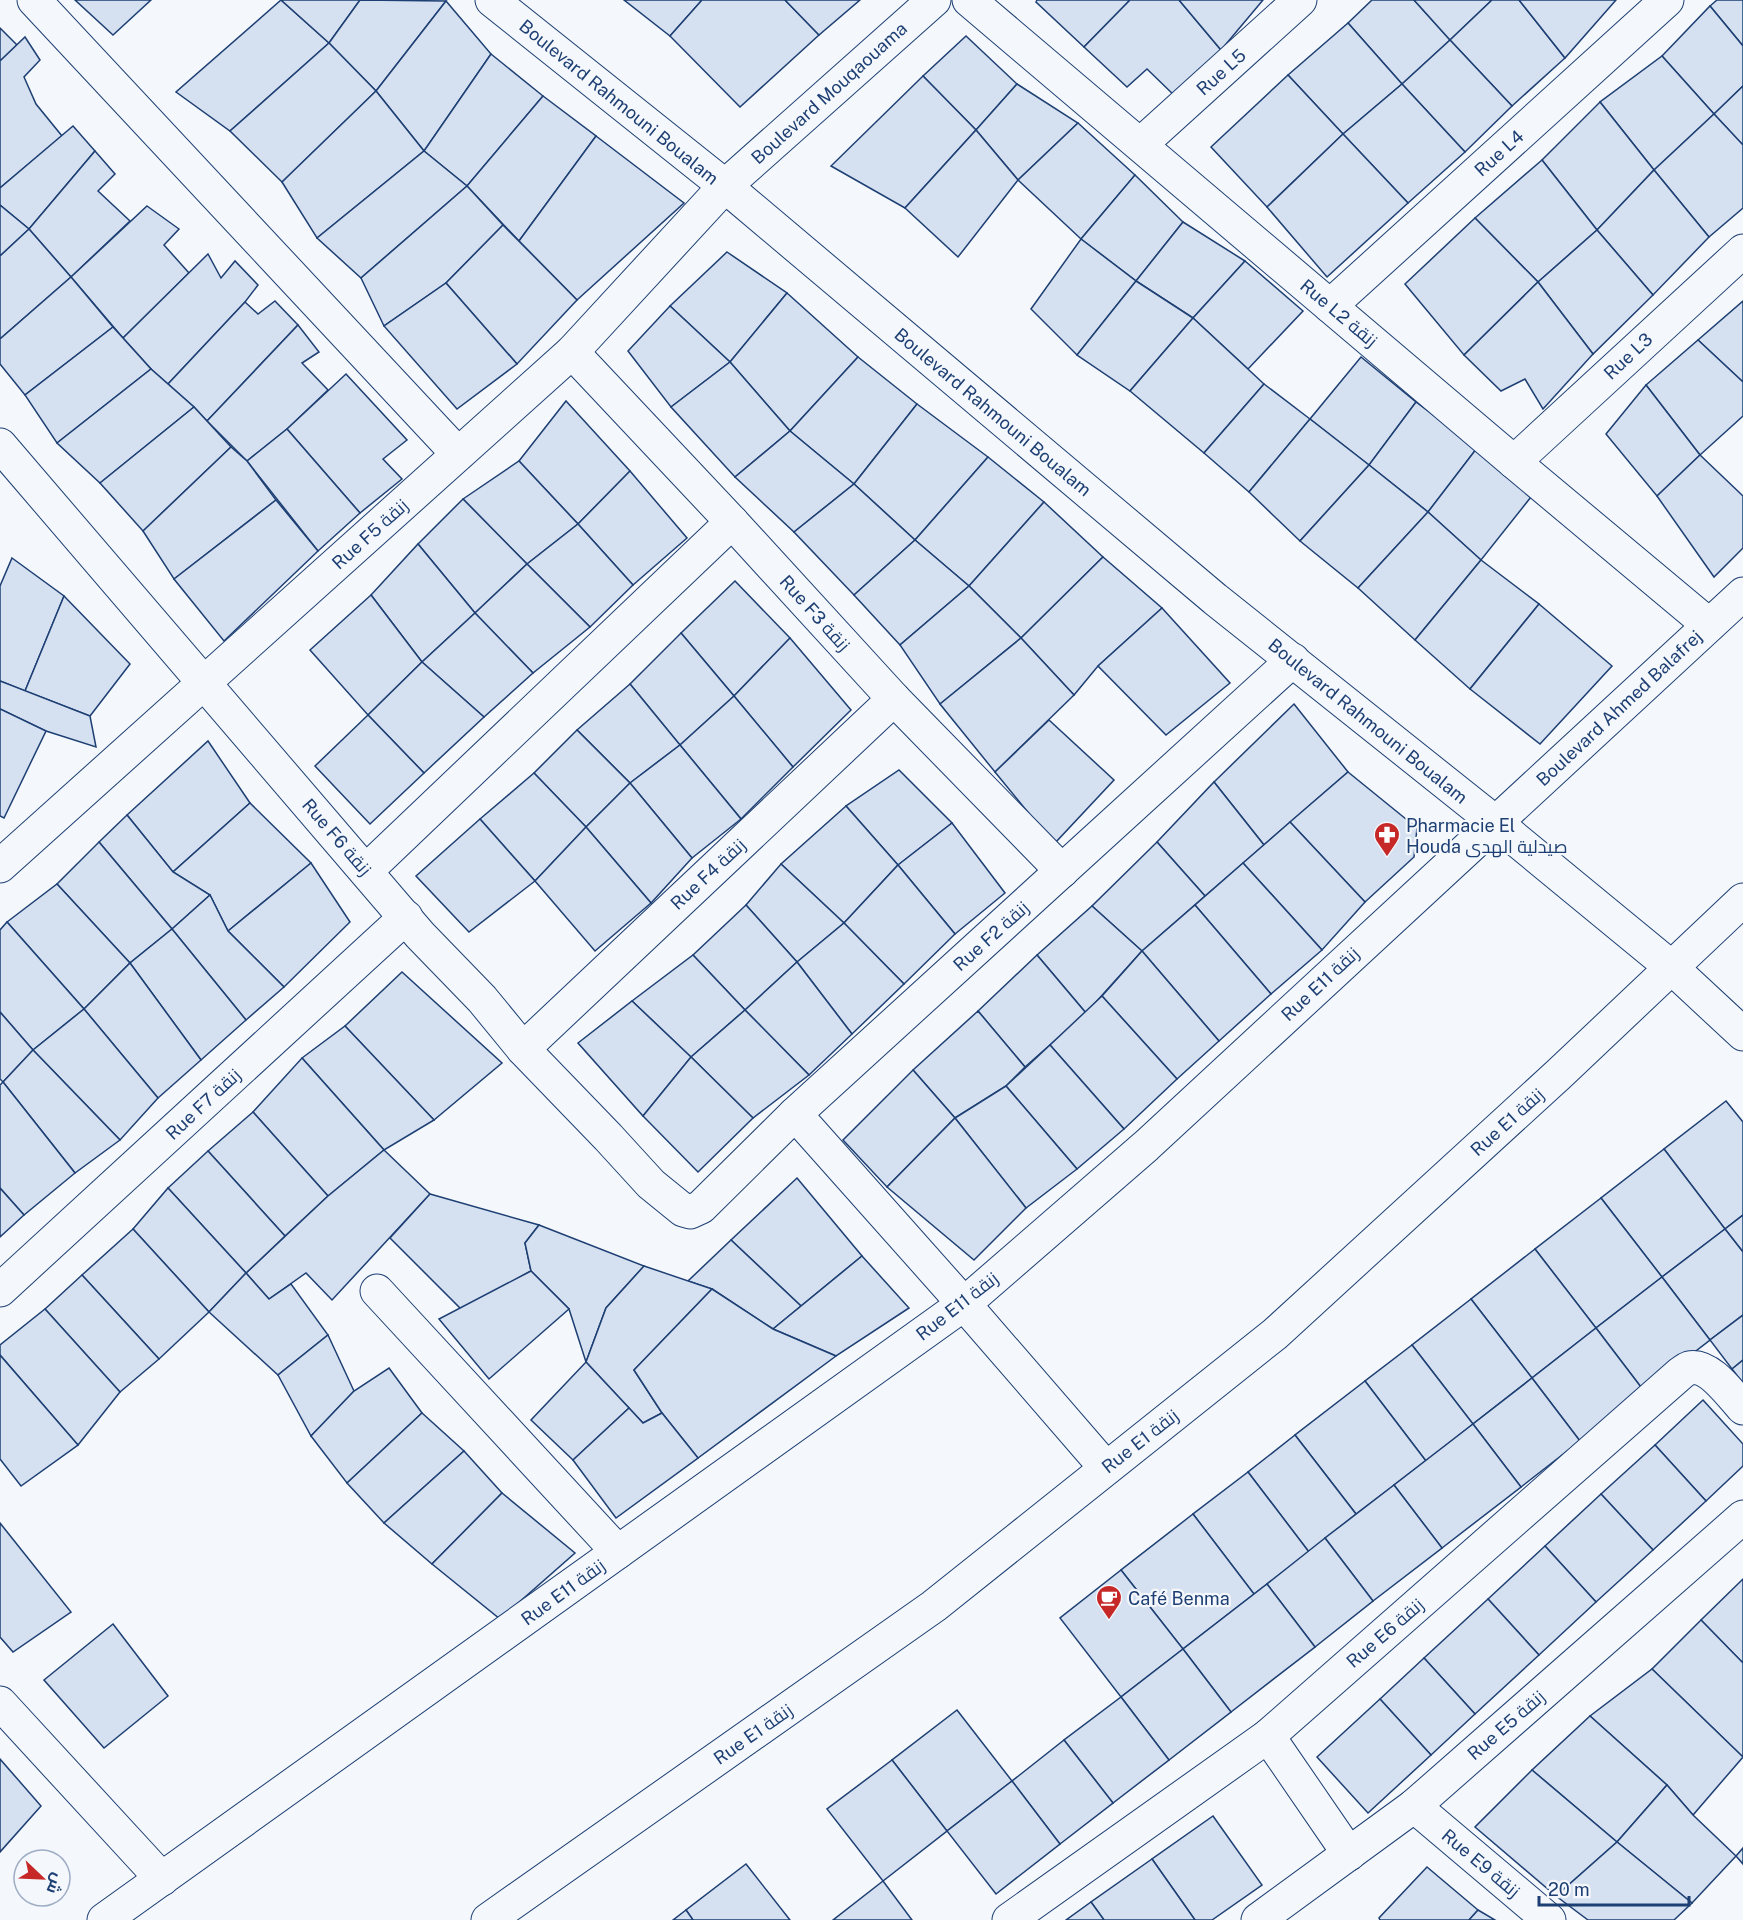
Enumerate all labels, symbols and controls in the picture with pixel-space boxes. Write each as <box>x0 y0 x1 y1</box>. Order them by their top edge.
street label: Boulevard Rahmouni Boualam <box>515 15 723 189</box>
street label: Boulevard Mouqaouama <box>747 18 911 168</box>
street label: Rue L5 <box>1192 45 1250 99</box>
street label: Rue L4 <box>1470 126 1528 180</box>
street label: Rue L2 زنقة <box>1296 275 1382 352</box>
street label: Boulevard Rahmouni Boualam <box>890 324 1096 500</box>
street label: Rue L3 <box>1599 328 1657 384</box>
street label: Rue F5 زنقة <box>328 494 413 574</box>
street label: Rue F3 زنقة <box>775 571 855 656</box>
street label: Boulevard Ahmed Balafrej <box>1532 626 1706 790</box>
street label: Boulevard Rahmouni Boualam <box>1264 634 1472 808</box>
street label: Rue F6 زنقة <box>297 794 376 880</box>
place label: Pharmacie El Houda صيدلية الهدى <box>1406 815 1567 858</box>
pharmacy icon: Pharmacie El Houda صيدلية الهدى <box>1372 820 1402 858</box>
street label: Rue F4 زنقة <box>666 834 750 915</box>
street label: Rue F2 زنقة <box>949 897 1034 976</box>
street label: Rue E11 زنقة <box>1277 943 1364 1026</box>
street label: Rue F7 زنقة <box>161 1064 245 1145</box>
street label: Rue E1 زنقة <box>1466 1084 1549 1161</box>
street label: Rue E11 زنقة <box>912 1267 1003 1345</box>
street label: Rue E1 زنقة <box>1098 1405 1183 1478</box>
street label: Rue E11 زنقة <box>517 1555 610 1630</box>
cafe icon: Café Benma <box>1094 1583 1124 1621</box>
place label: Café Benma <box>1128 1588 1230 1609</box>
street label: Rue E6 زنقة <box>1342 1594 1428 1673</box>
street label: Rue E5 زنقة <box>1463 1686 1550 1765</box>
street label: Rue E1 زنقة <box>710 1699 797 1770</box>
street label: Rue E9 زنقة <box>1437 1824 1524 1902</box>
north arrow <box>12 1848 72 1908</box>
scale bar <box>1539 1869 1689 1907</box>
text: ش <box>43 1871 68 1897</box>
text: 20 m <box>1548 1879 1590 1900</box>

